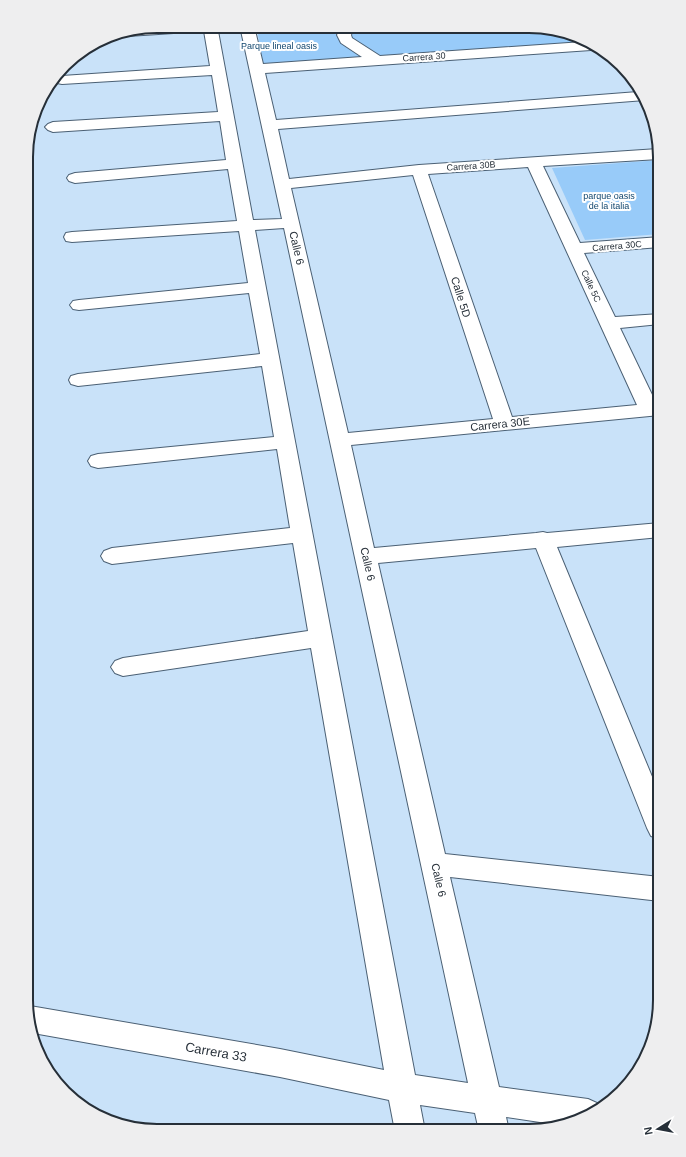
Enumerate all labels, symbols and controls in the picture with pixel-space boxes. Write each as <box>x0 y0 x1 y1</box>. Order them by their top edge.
park label: Parque lineal oasis <box>241 41 318 51</box>
street label: Carrera 30 <box>402 51 446 63</box>
street label: Carrera 30B <box>446 159 496 173</box>
park label: parque oasis de la italia <box>583 191 635 211</box>
street label: Calle 6 <box>287 230 307 266</box>
street label: Carrera 30C <box>592 239 643 253</box>
street label: Calle 5C <box>579 268 603 304</box>
street label: Calle 5D <box>449 275 473 319</box>
street label: Carrera 30E <box>470 415 530 433</box>
street label: Calle 6 <box>358 546 378 582</box>
street label: Calle 6 <box>429 862 449 898</box>
street label: Carrera 33 <box>184 1039 248 1065</box>
north arrow <box>638 1109 678 1149</box>
text: N <box>642 1126 655 1136</box>

